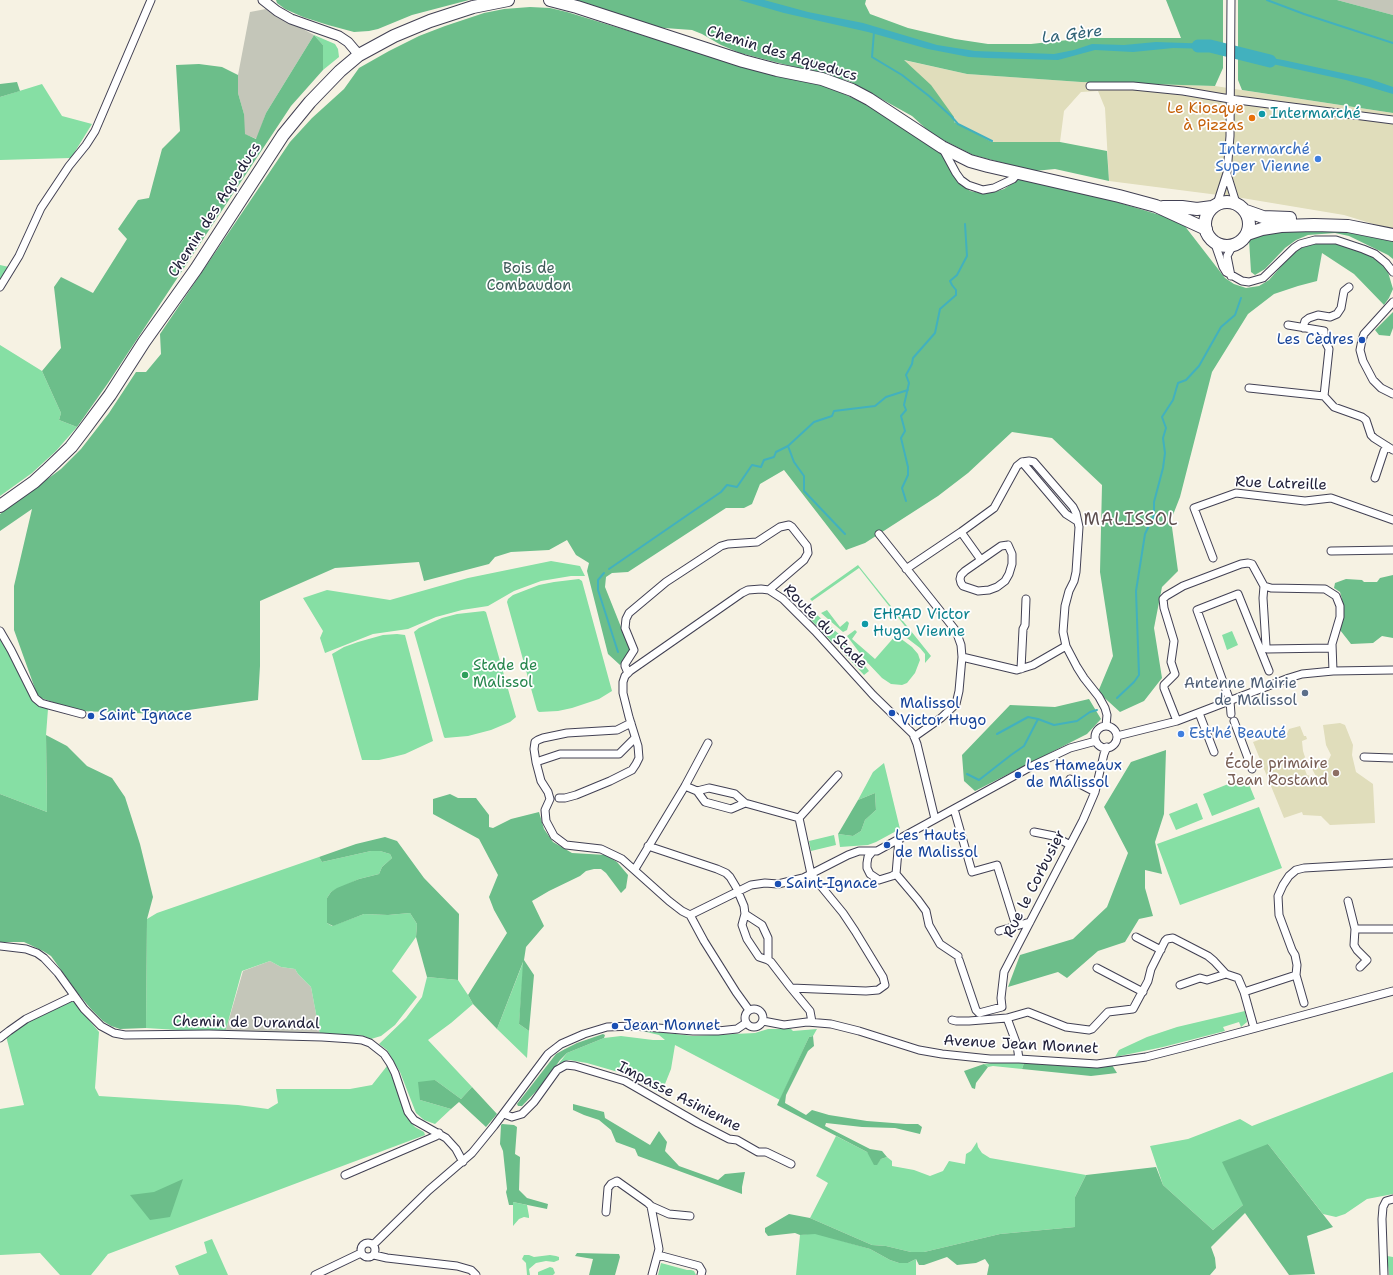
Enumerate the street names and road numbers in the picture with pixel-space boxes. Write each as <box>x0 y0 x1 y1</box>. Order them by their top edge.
street label: Chemin des Aqueducs <box>704 22 860 86</box>
street label: Chemin des Aqueducs <box>165 139 265 281</box>
street label: Rue Latreille <box>1235 473 1327 495</box>
street label: Route du Stade <box>779 581 871 673</box>
street label: Rue le Corbusier <box>1000 827 1070 941</box>
street label: Chemin de Durandal <box>172 1013 320 1033</box>
street label: Avenue Jean Monnet <box>943 1032 1099 1058</box>
street label: Impasse Asinienne <box>614 1058 744 1136</box>

